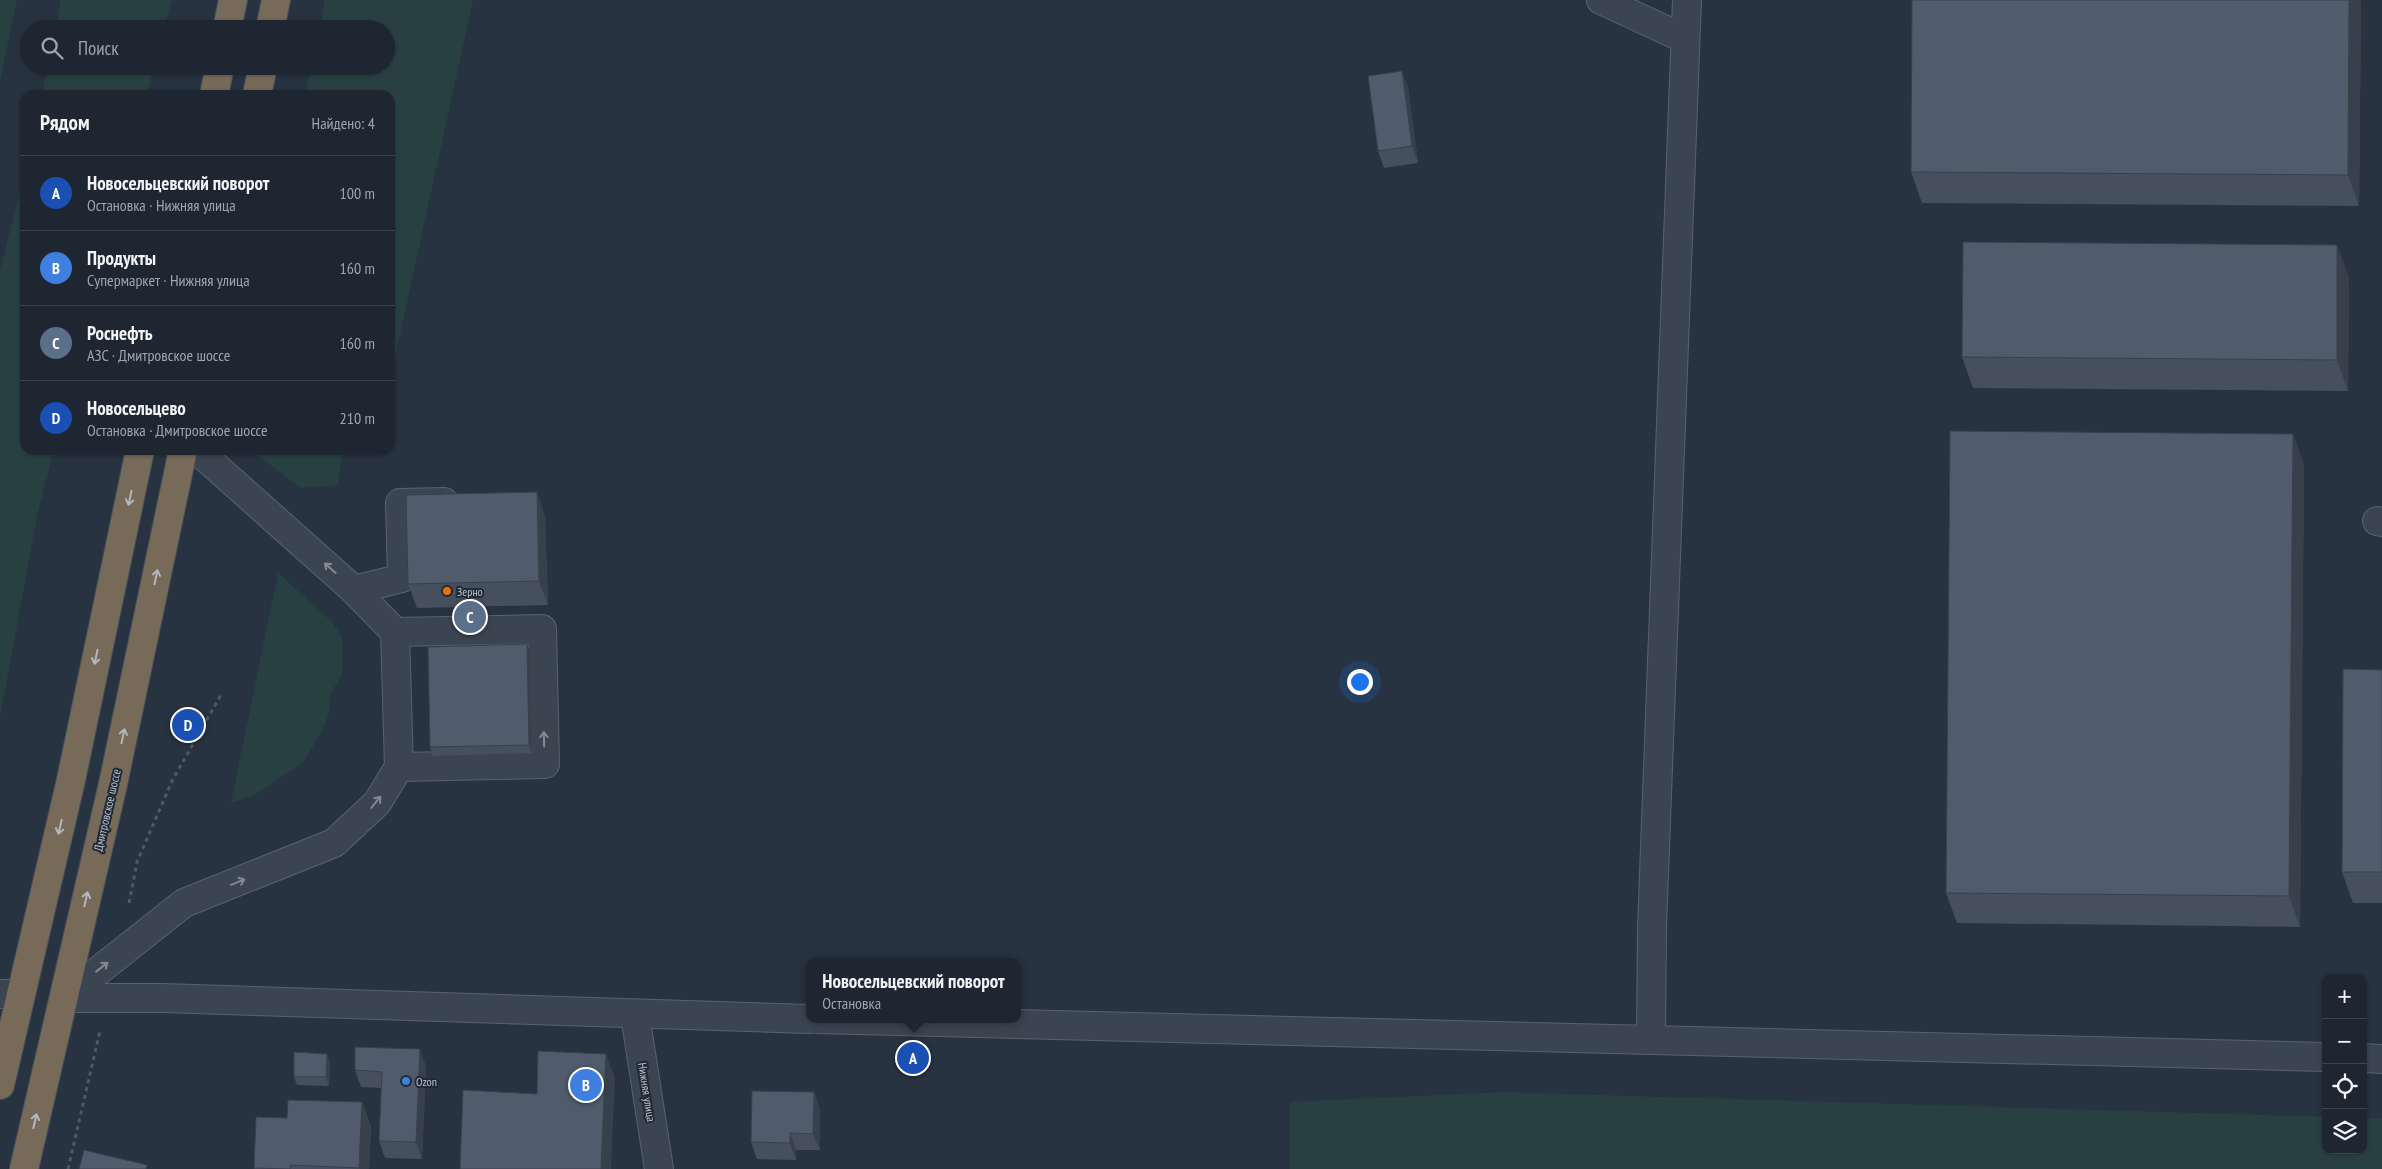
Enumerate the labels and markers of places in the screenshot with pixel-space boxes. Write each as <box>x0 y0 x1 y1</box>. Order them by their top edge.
place label: Зерно <box>457 584 483 599</box>
marker: Зерно <box>441 585 453 597</box>
pin: C <box>454 598 486 636</box>
pin: D <box>172 706 204 744</box>
pin: A <box>897 1039 929 1077</box>
pin: B <box>570 1066 602 1104</box>
place label: Ozon <box>416 1074 437 1089</box>
marker: Ozon <box>400 1075 412 1087</box>

